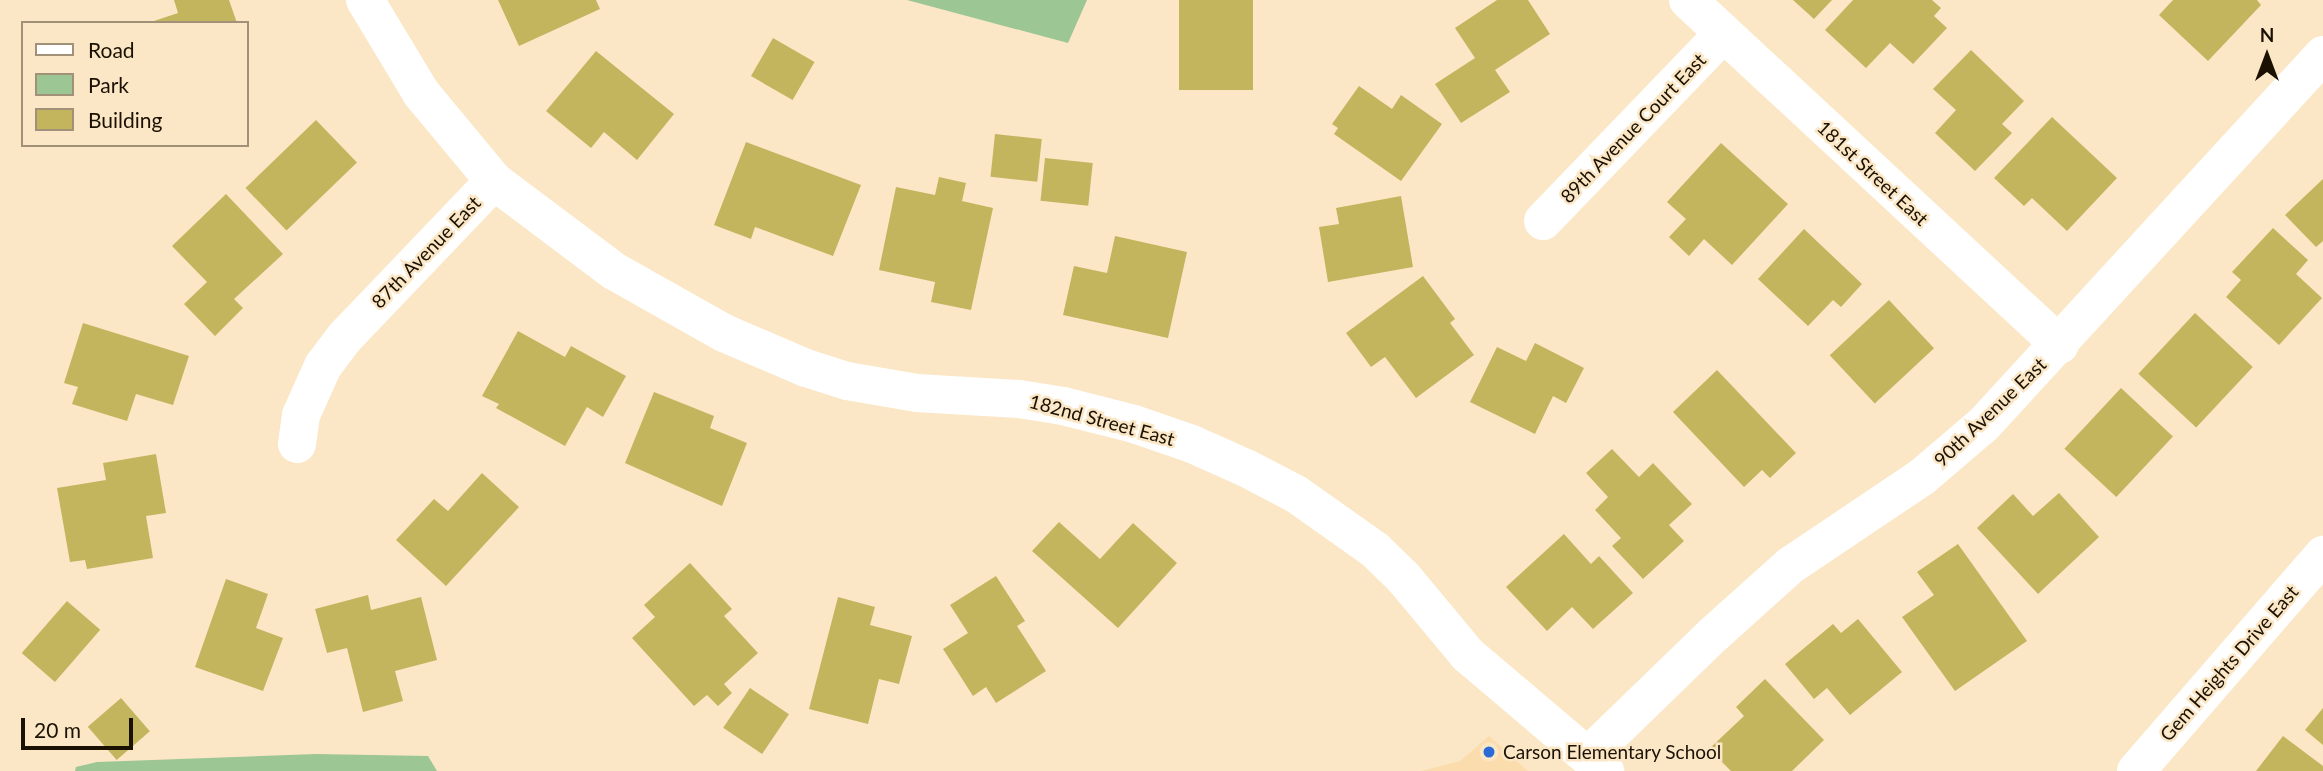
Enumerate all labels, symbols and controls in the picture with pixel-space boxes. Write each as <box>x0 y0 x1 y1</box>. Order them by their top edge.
legend <box>21 21 248 147</box>
north arrow <box>2232 21 2302 91</box>
text: N <box>2260 23 2274 46</box>
text: Road <box>88 37 135 62</box>
street label: 89th Avenue Court East <box>1555 48 1711 208</box>
text: Park <box>88 72 129 97</box>
text: Building <box>88 107 163 132</box>
street label: 181st Street East <box>1813 116 1933 230</box>
street label: 87th Avenue East <box>367 191 485 313</box>
street label: 90th Avenue East <box>1929 353 2051 471</box>
street label: 182nd Street East <box>1027 390 1177 450</box>
street label: Gem Heights Drive East <box>2155 580 2303 746</box>
scale bar <box>24 704 136 748</box>
text: 20 m <box>34 717 81 742</box>
place label: Carson Elementary School <box>1503 741 1722 763</box>
marker: Carson Elementary School <box>1481 744 1497 760</box>

